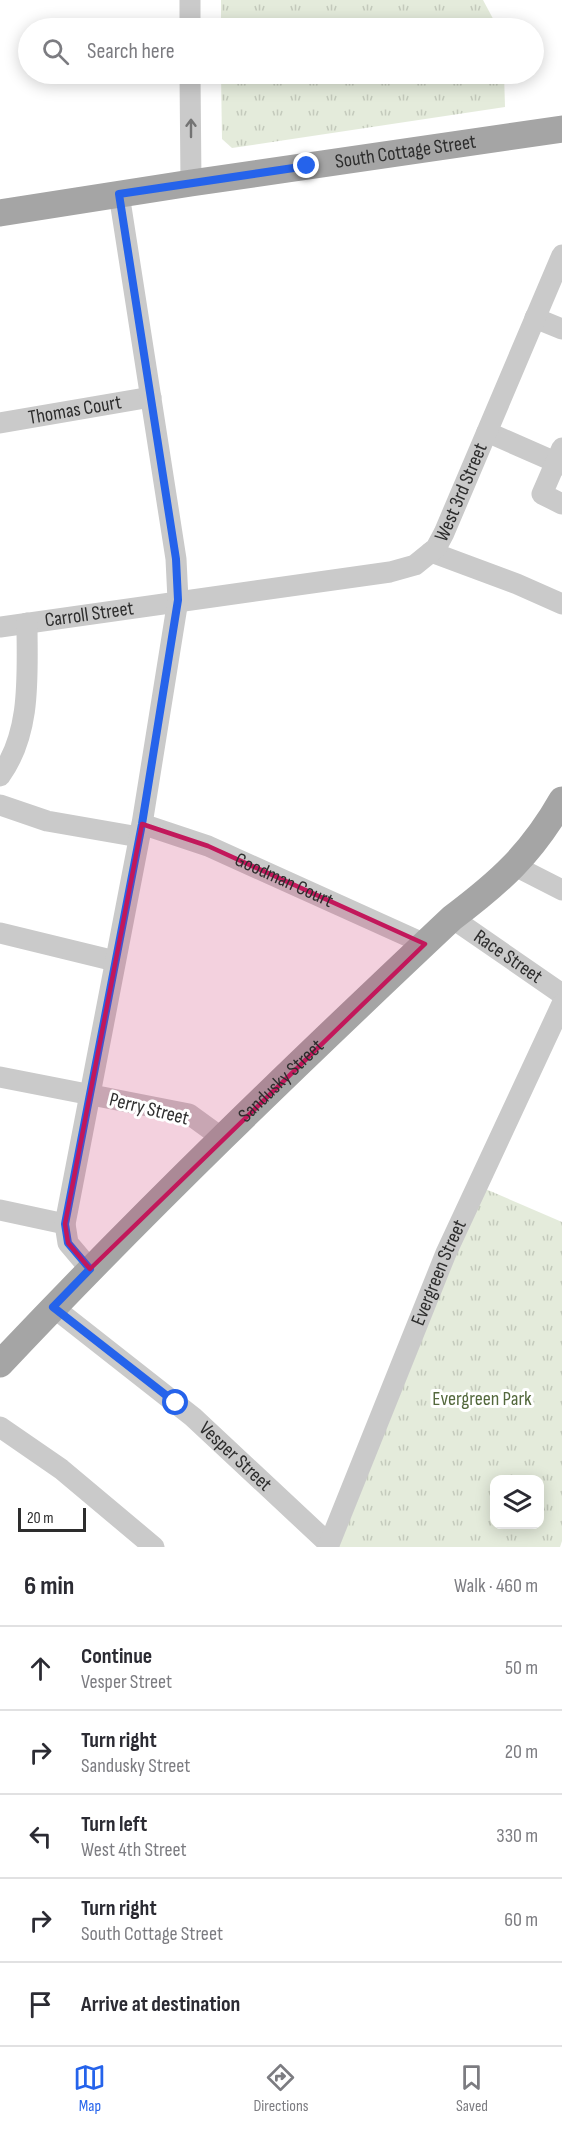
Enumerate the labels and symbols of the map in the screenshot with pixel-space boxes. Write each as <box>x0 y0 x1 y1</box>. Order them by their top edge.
one-way arrow <box>185 119 197 139</box>
street label: South Cottage Street <box>333 130 477 174</box>
route end <box>293 152 319 178</box>
street label: Thomas Court <box>27 390 123 430</box>
street label: West 3rd Street <box>430 439 493 546</box>
street label: Carroll Street <box>43 596 135 633</box>
street label: Goodman Court <box>231 848 337 913</box>
street label: Race Street <box>469 925 547 989</box>
street label: Sandusky Street <box>233 1034 329 1128</box>
street label: Perry Street <box>107 1088 191 1130</box>
street label: Evergreen Street <box>406 1216 472 1329</box>
park label: Evergreen Park <box>432 1387 532 1411</box>
route start <box>162 1389 188 1415</box>
street label: Vesper Street <box>194 1417 277 1496</box>
scale bar <box>18 1505 86 1532</box>

